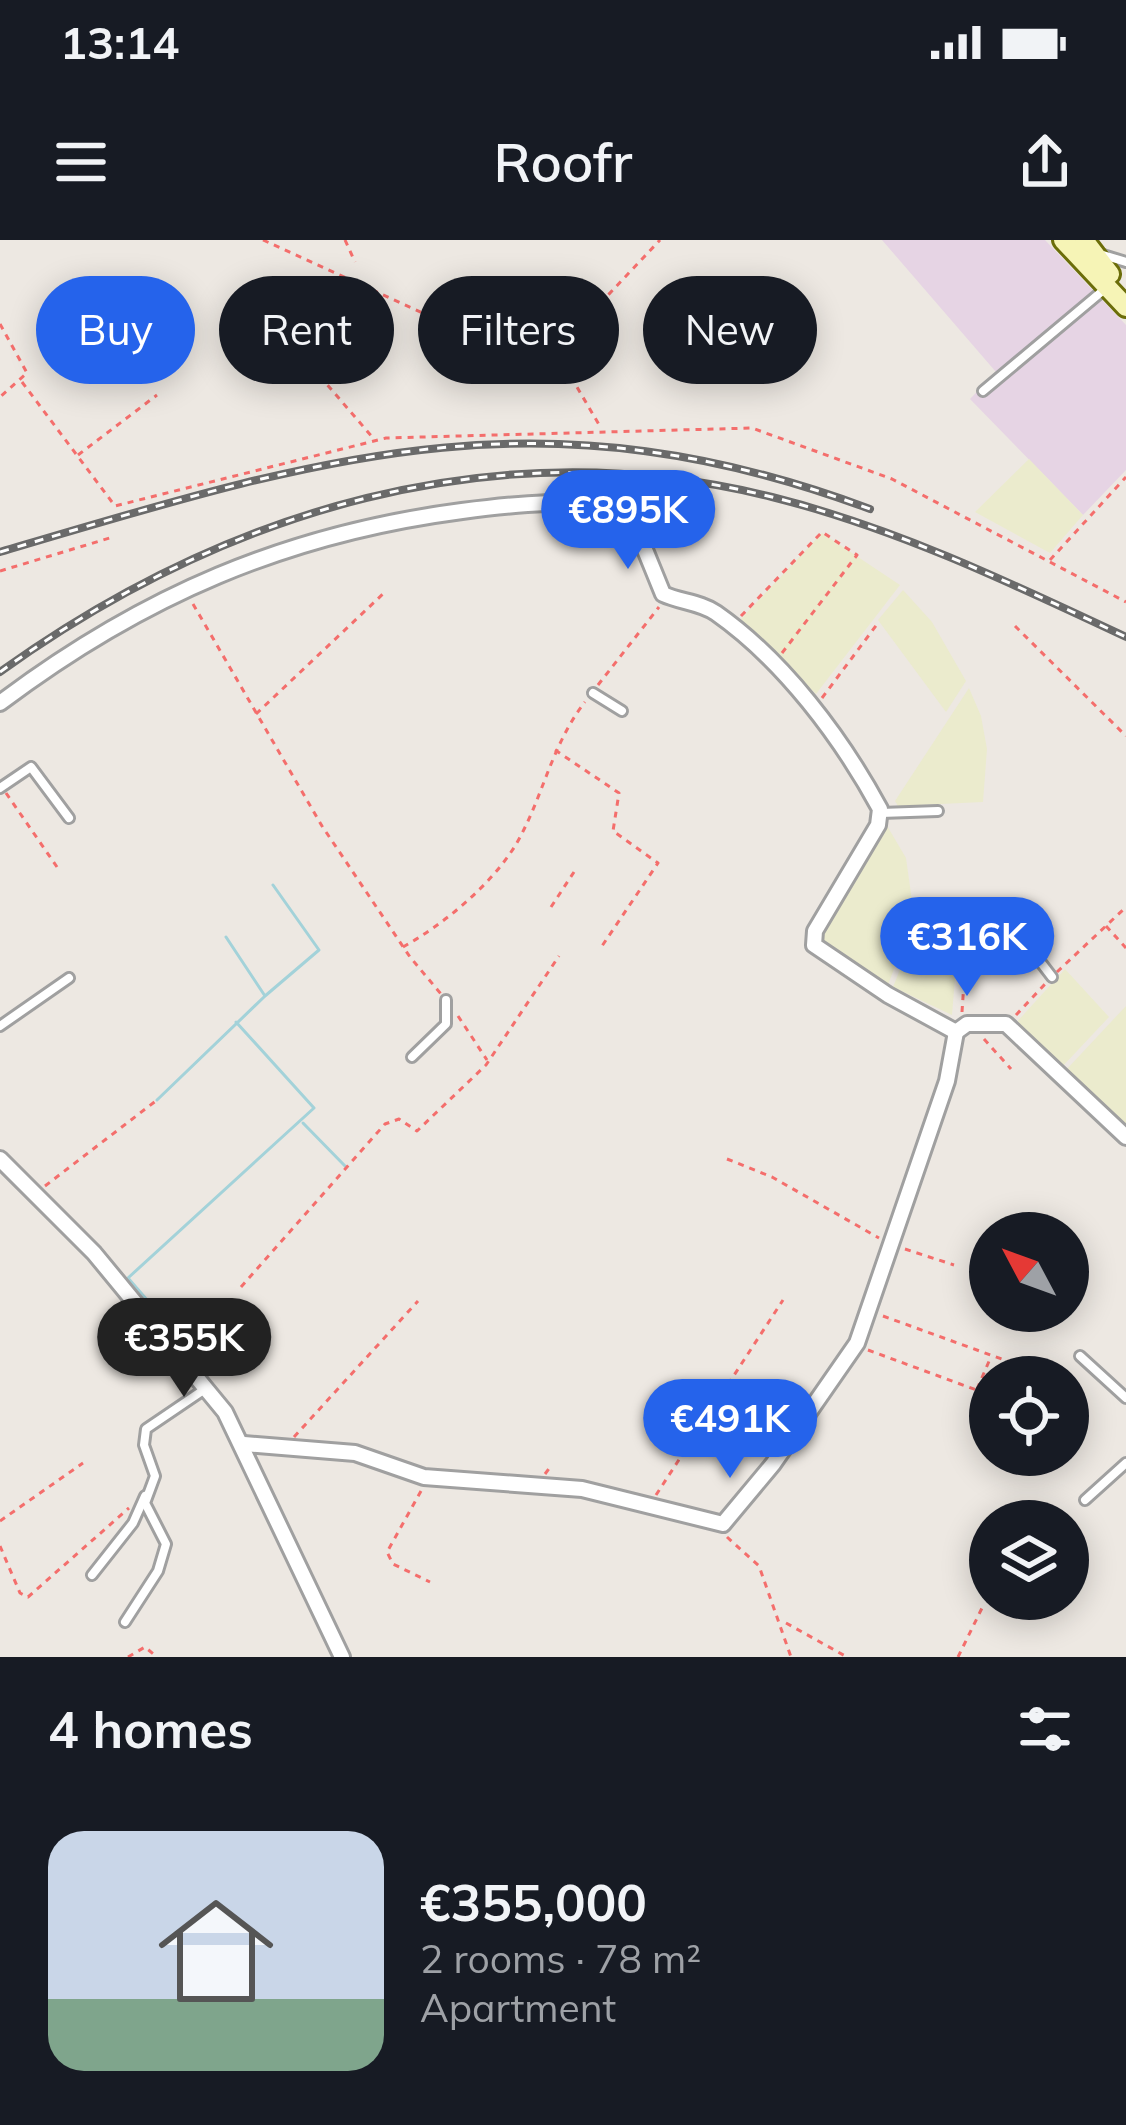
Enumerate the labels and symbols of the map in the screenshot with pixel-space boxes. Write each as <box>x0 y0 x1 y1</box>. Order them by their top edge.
pin: €895K <box>544 470 712 572</box>
pin: €316K <box>883 897 1051 999</box>
north arrow <box>969 1212 1089 1332</box>
pin: €355K <box>100 1298 268 1400</box>
pin: €491K <box>646 1379 814 1481</box>

